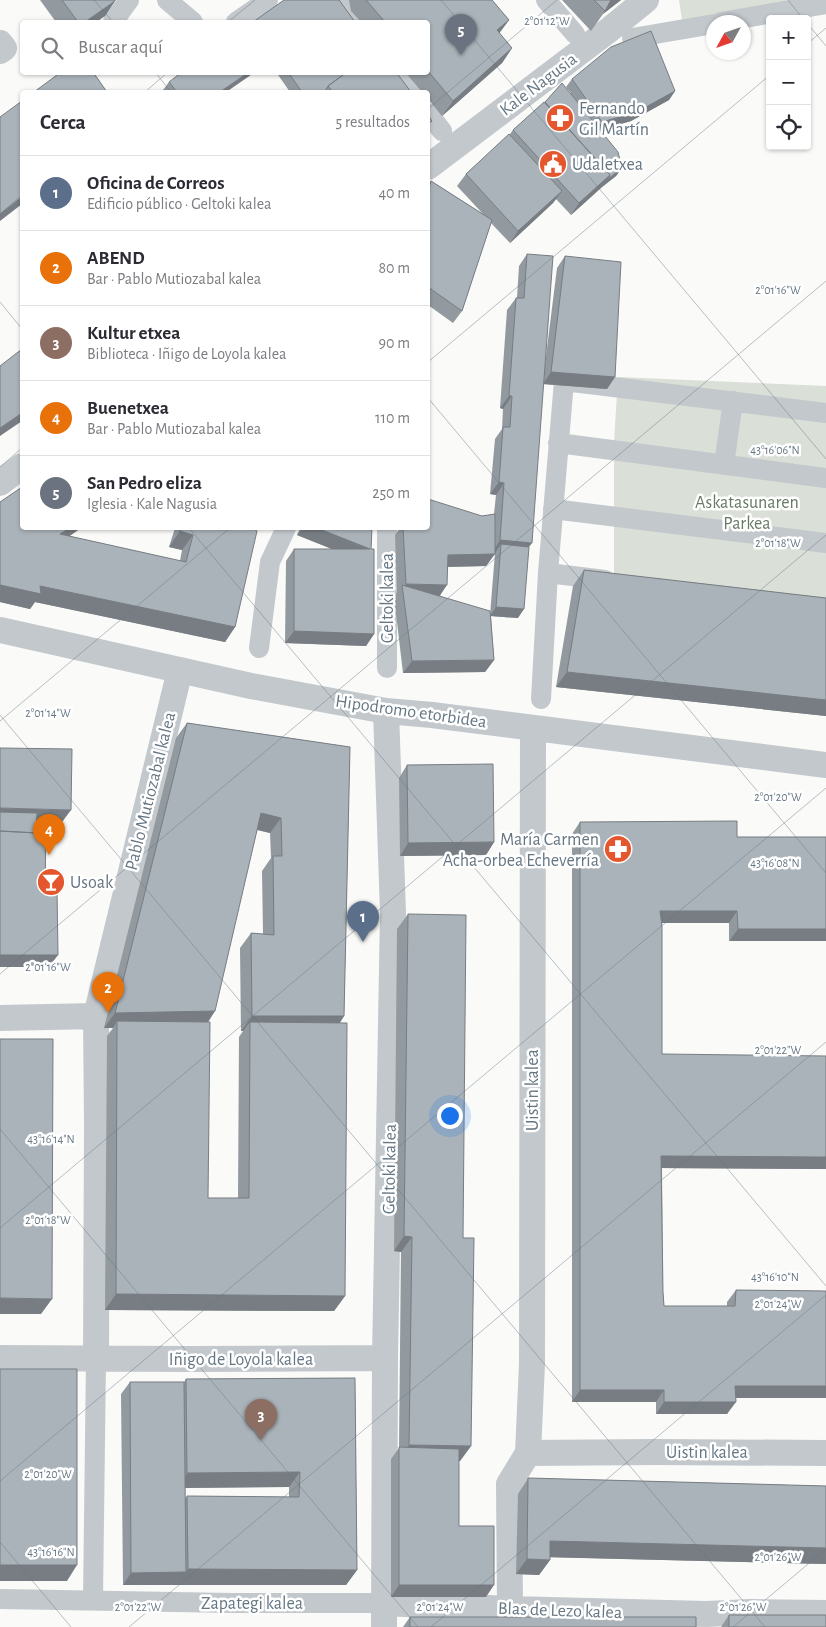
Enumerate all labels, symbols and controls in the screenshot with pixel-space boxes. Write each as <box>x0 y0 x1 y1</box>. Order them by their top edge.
pin: 5 <box>445 14 477 55</box>
text: 2°01'12"W <box>524 15 570 27</box>
north arrow <box>706 15 751 60</box>
map controls <box>766 15 811 150</box>
button: + <box>766 15 811 60</box>
search box <box>20 20 430 75</box>
icon: search <box>38 34 66 62</box>
text: Buscar aquí <box>78 38 163 57</box>
street label: Kale Nagusia <box>497 50 580 119</box>
button: − <box>766 60 811 105</box>
place label: Fernando Gil Martín <box>579 100 649 139</box>
pharmacy icon: Fernando Gil Martín <box>545 103 575 133</box>
button: locate <box>766 105 811 150</box>
text: Cerca <box>40 112 86 133</box>
text: 5 resultados <box>336 114 410 130</box>
public building icon: Udaletxea <box>538 149 568 179</box>
place label: Udaletxea <box>572 156 643 174</box>
text: Oficina de Correos <box>87 174 224 193</box>
text: 1 <box>53 185 59 201</box>
text: 40 m <box>378 185 410 201</box>
text: Edificio público · Geltoki kalea <box>87 196 271 212</box>
text: ABEND <box>87 249 145 268</box>
text: 2 <box>52 260 60 276</box>
text: 80 m <box>379 260 410 276</box>
text: Bar · Pablo Mutiozabal kalea <box>87 271 261 287</box>
text: 2°01'16"W <box>755 284 801 296</box>
text: Kultur etxea <box>87 324 180 343</box>
text: 3 <box>53 335 59 351</box>
text: 90 m <box>379 335 410 351</box>
text: Biblioteca · Iñigo de Loyola kalea <box>87 346 286 362</box>
text: Buenetxea <box>87 399 169 418</box>
text: 4 <box>52 410 60 426</box>
text: 110 m <box>375 410 410 426</box>
text: Bar · Pablo Mutiozabal kalea <box>87 421 261 437</box>
text: 43°16'06"N <box>750 444 800 456</box>
text: San Pedro eliza <box>87 474 202 493</box>
text: 5 <box>53 485 59 501</box>
text: 250 m <box>372 485 410 501</box>
park label: Askatasunaren Parkea <box>695 494 799 533</box>
text: Iglesia · Kale Nagusia <box>87 496 217 512</box>
text: 2°01'18"W <box>755 537 801 549</box>
street label: Geltoki kalea <box>379 553 397 643</box>
street label: Hipodromo etorbidea <box>334 692 488 732</box>
text: 2°01'14"W <box>25 707 71 719</box>
street label: Pablo Mutiozabal kalea <box>123 710 179 872</box>
text: 2°01'20"W <box>754 791 802 803</box>
pin: 4 <box>33 814 65 855</box>
place label: María Carmen Acha-orbea Echeverría <box>443 831 599 870</box>
pharmacy icon: María Carmen Acha-orbea Echeverría <box>603 834 633 864</box>
text: 43°16'08"N <box>750 857 800 869</box>
bar icon: Usoak <box>36 867 66 897</box>
place label: Usoak <box>70 874 114 892</box>
pin: 1 <box>347 901 379 942</box>
text: 2°01'16"W <box>25 961 71 973</box>
pin: 2 <box>92 972 124 1013</box>
text: 2°01'22"W <box>755 1044 802 1056</box>
street label: Uistin kalea <box>524 1049 542 1131</box>
your location <box>437 1103 463 1129</box>
street label: Geltoki kalea <box>380 1124 400 1214</box>
text: 43°16'14"N <box>27 1133 75 1145</box>
text: 2°01'18"W <box>25 1214 71 1226</box>
text: 43°16'10"N <box>751 1271 799 1283</box>
text: 2°01'24"W <box>755 1298 802 1310</box>
street label: Iñigo de Loyola kalea <box>169 1351 313 1369</box>
pin: 3 <box>245 1399 277 1440</box>
street label: Uistin kalea <box>666 1444 748 1462</box>
text: 2°01'20"W <box>24 1468 72 1480</box>
text: 43°16'16"N <box>27 1546 75 1558</box>
text: 2°01'26"W <box>755 1551 802 1563</box>
street label: Zapategi kalea <box>201 1595 303 1613</box>
street label: Blas de Lezo kalea <box>497 1600 622 1622</box>
text: 2°01'22"W <box>115 1601 162 1613</box>
text: 2°01'24"W <box>417 1601 464 1613</box>
text: 2°01'26"W <box>720 1601 767 1613</box>

